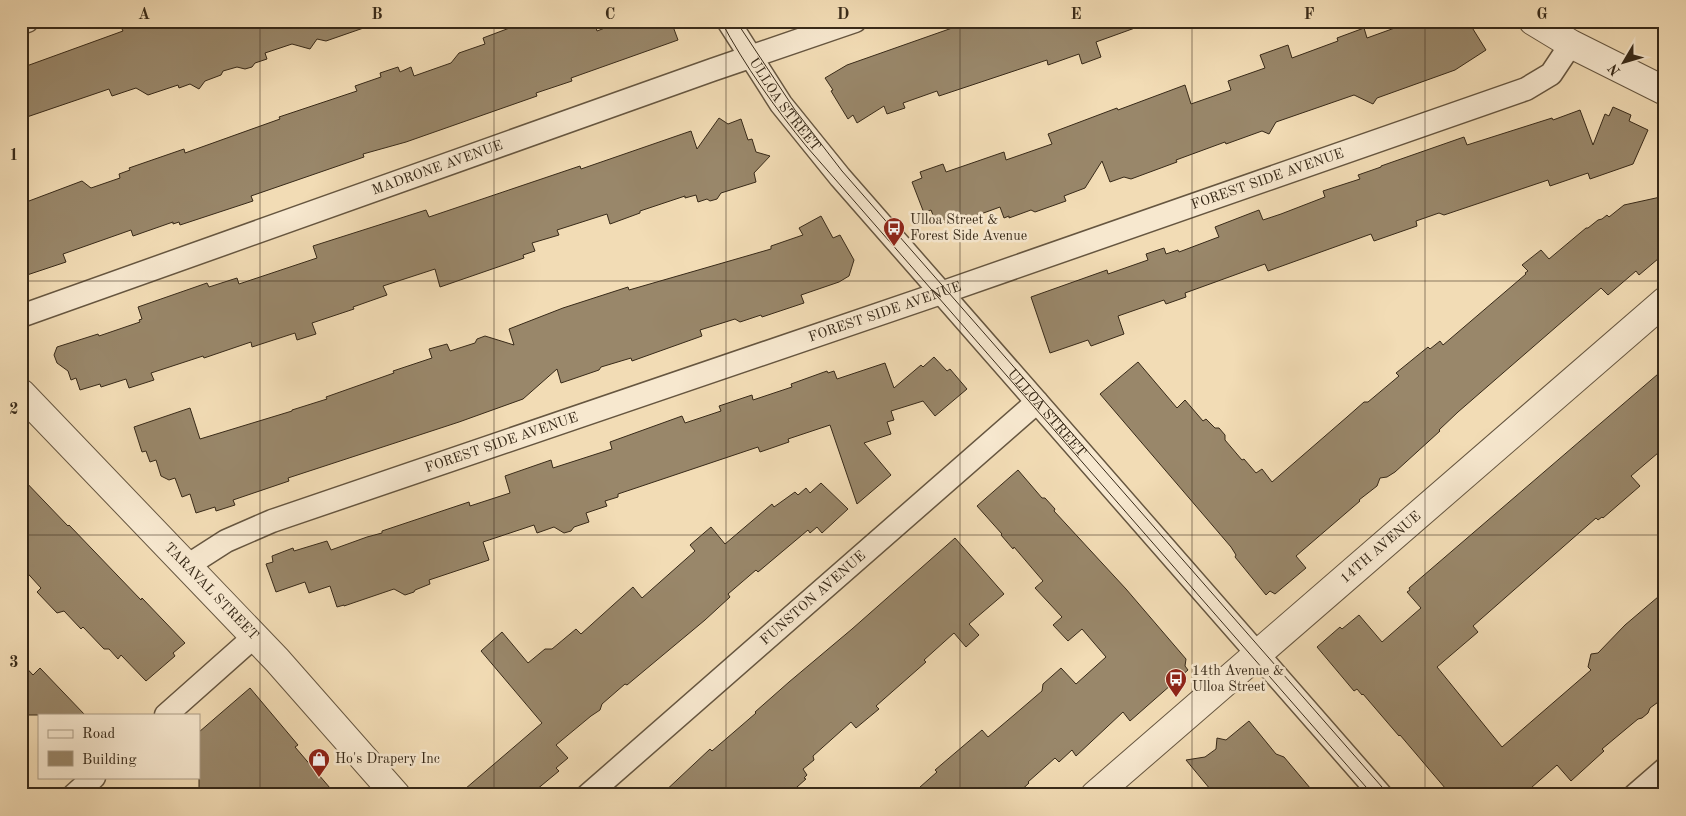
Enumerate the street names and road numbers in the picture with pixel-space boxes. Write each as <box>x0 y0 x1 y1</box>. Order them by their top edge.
street label: ULLOA STREET <box>746 55 823 154</box>
street label: MADRONE AVENUE <box>370 138 505 197</box>
street label: FOREST SIDE AVENUE <box>1189 146 1346 212</box>
street label: FOREST SIDE AVENUE <box>807 279 963 345</box>
street label: ULLOA STREET <box>1005 367 1089 460</box>
street label: FOREST SIDE AVENUE <box>423 410 580 475</box>
street label: 14TH AVENUE <box>1338 509 1424 586</box>
street label: TARAVAL STREET <box>162 540 261 643</box>
street label: FUNSTON AVENUE <box>758 548 868 648</box>

